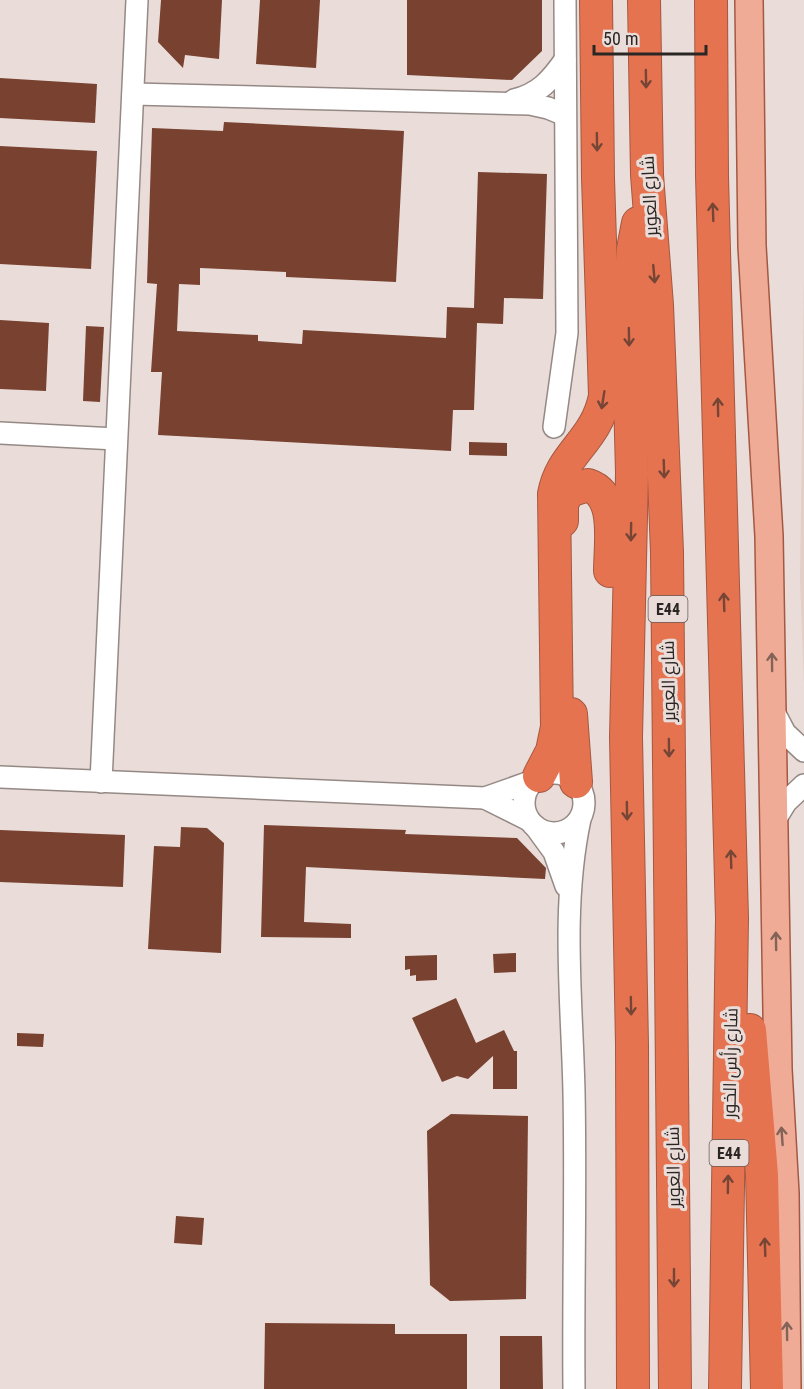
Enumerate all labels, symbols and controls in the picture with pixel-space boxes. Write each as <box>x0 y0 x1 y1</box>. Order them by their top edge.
scale bar <box>594 18 706 56</box>
text: 50 m <box>603 28 638 49</box>
one-way arrow <box>640 69 651 89</box>
one-way arrow <box>591 132 603 152</box>
street label: شارع العوير <box>636 155 664 238</box>
one-way arrow <box>707 202 718 222</box>
one-way arrow <box>649 264 660 284</box>
one-way arrow <box>623 326 635 346</box>
one-way arrow <box>598 390 609 409</box>
one-way arrow <box>712 397 723 417</box>
one-way arrow <box>658 458 669 478</box>
one-way arrow <box>625 521 637 541</box>
one-way arrow <box>718 592 729 612</box>
road number: E44 <box>648 596 688 622</box>
street label: شارع العوير <box>657 640 681 723</box>
one-way arrow <box>766 652 778 672</box>
one-way arrow <box>663 737 675 757</box>
one-way arrow <box>621 800 633 820</box>
one-way arrow <box>725 850 736 870</box>
one-way arrow <box>770 931 782 951</box>
one-way arrow <box>625 995 637 1015</box>
street label: شارع رأس الخور <box>719 1008 743 1119</box>
street label: شارع العوير <box>662 1126 686 1209</box>
one-way arrow <box>776 1126 787 1146</box>
road number: E44 <box>710 1140 748 1166</box>
one-way arrow <box>722 1174 734 1194</box>
one-way arrow <box>759 1237 770 1257</box>
one-way arrow <box>668 1267 680 1287</box>
one-way arrow <box>781 1321 793 1341</box>

